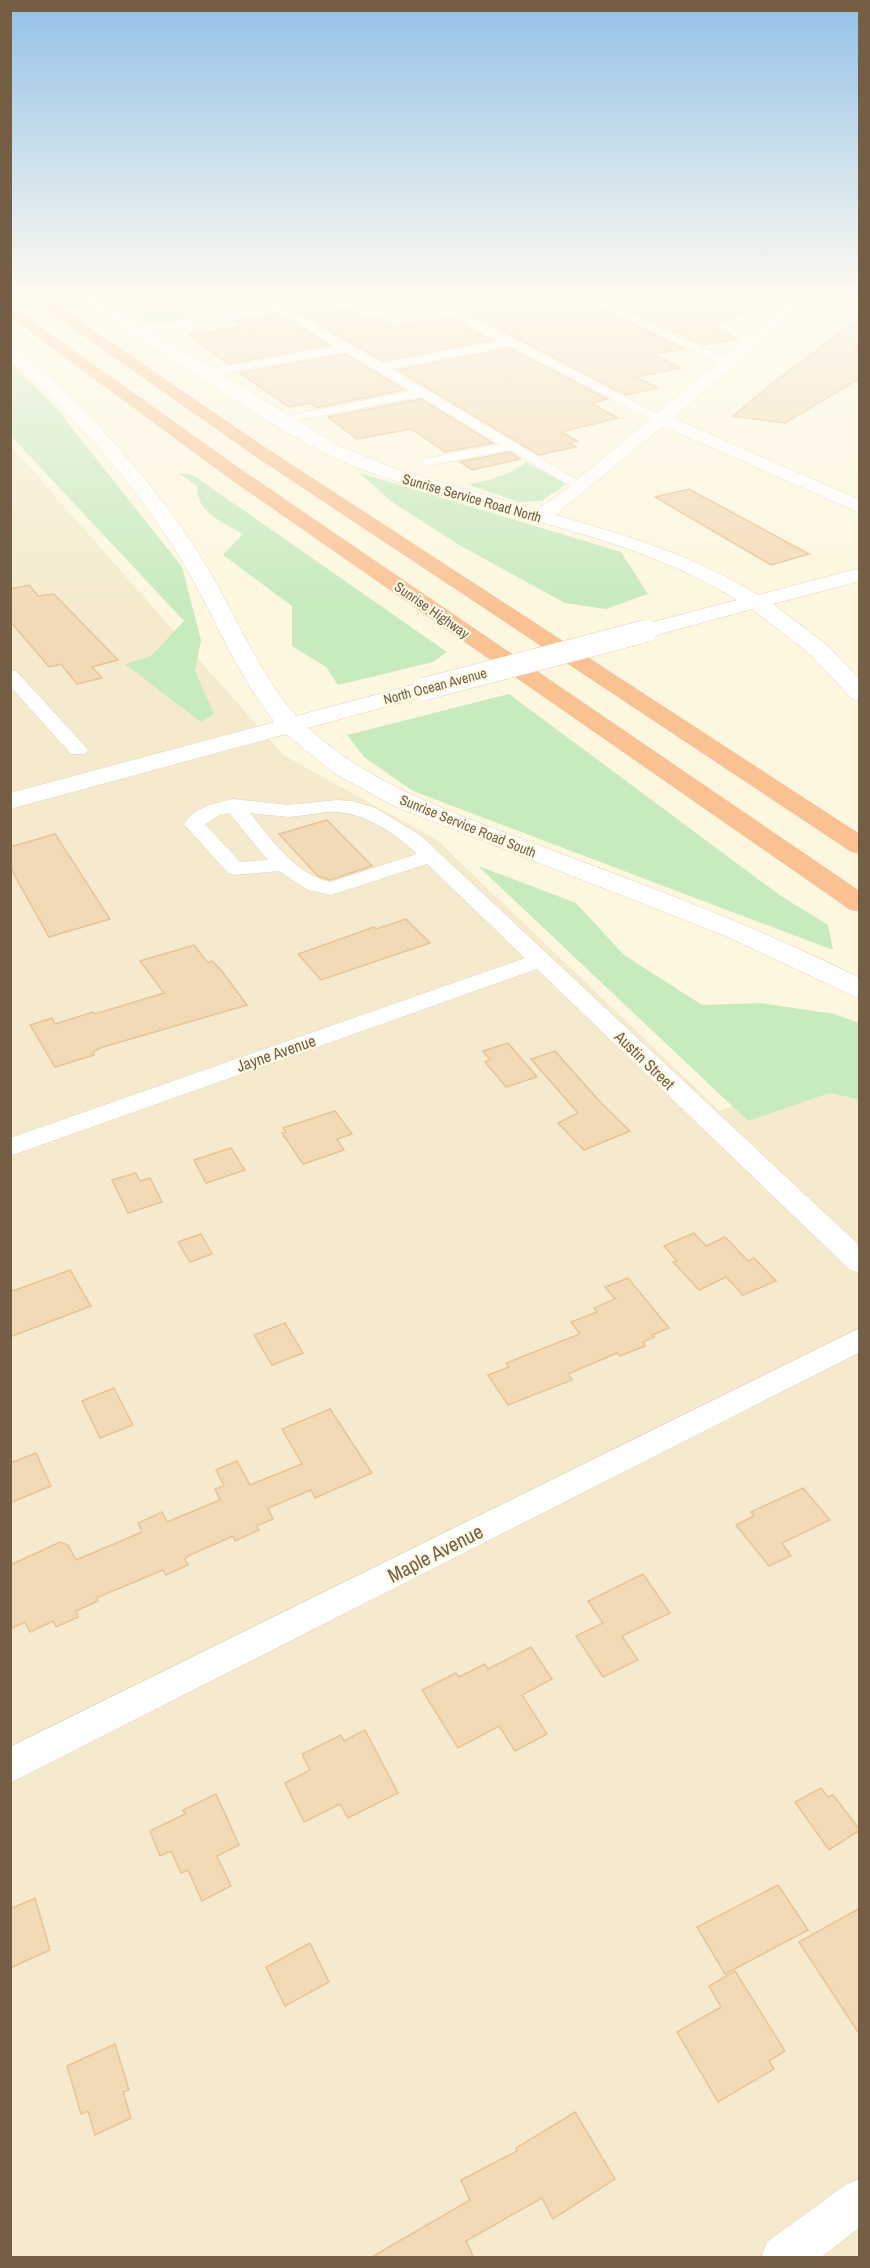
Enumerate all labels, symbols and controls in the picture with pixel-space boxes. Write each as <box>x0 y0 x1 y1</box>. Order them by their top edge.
street label: Sunrise Service Road North <box>401 470 543 526</box>
street label: Sunrise Highway <box>391 578 473 643</box>
street label: North Ocean Avenue <box>381 664 489 708</box>
street label: Sunrise Service Road South <box>397 790 539 862</box>
street label: Austin Street <box>609 1025 680 1095</box>
street label: Jayne Avenue <box>234 1029 318 1077</box>
street label: Maple Avenue <box>383 1517 487 1589</box>

